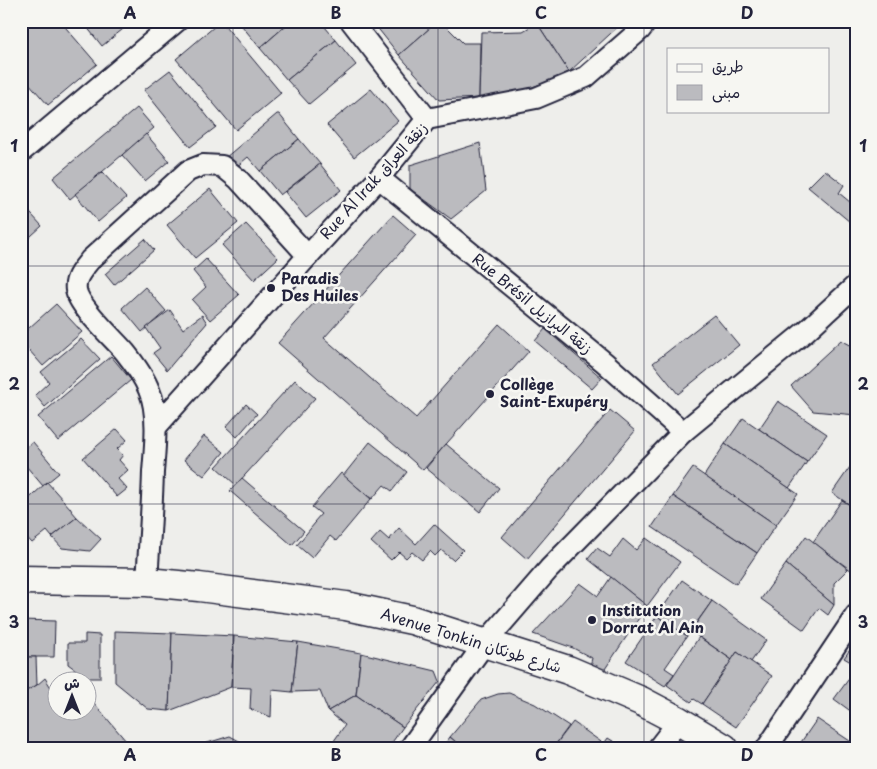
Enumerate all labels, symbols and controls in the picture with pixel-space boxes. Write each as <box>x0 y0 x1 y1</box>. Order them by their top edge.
text: A <box>124 0 137 24</box>
text: B <box>331 0 342 24</box>
text: C <box>535 0 547 24</box>
text: D <box>741 0 753 24</box>
legend <box>667 48 830 112</box>
text: طريق <box>712 54 744 77</box>
text: مبنى <box>712 80 740 103</box>
street label: Rue Al Irak زنقة العراق <box>314 116 432 244</box>
text: 1 <box>10 133 18 157</box>
text: 1 <box>859 133 867 157</box>
street label: Rue Brésil زنقة البرازيل <box>468 247 598 359</box>
place label: Paradis Des Huiles <box>281 266 359 306</box>
marker: Paradis Des Huiles <box>265 282 277 294</box>
text: 2 <box>8 371 20 395</box>
text: 2 <box>857 371 869 395</box>
place label: Collège Saint-Exupéry <box>500 372 608 412</box>
marker: Collège Saint-Exupéry <box>484 388 496 400</box>
place label: Institution Dorrat Al Ain <box>602 598 704 638</box>
street label: Avenue Tonkin شارع طونكان <box>378 601 565 678</box>
text: 3 <box>9 609 19 633</box>
text: 3 <box>858 609 868 633</box>
marker: Institution Dorrat Al Ain <box>586 614 598 626</box>
north arrow <box>48 672 98 722</box>
text: ش <box>64 672 80 693</box>
text: A <box>124 742 137 766</box>
text: B <box>331 742 342 766</box>
text: C <box>535 742 547 766</box>
text: D <box>741 742 753 766</box>

